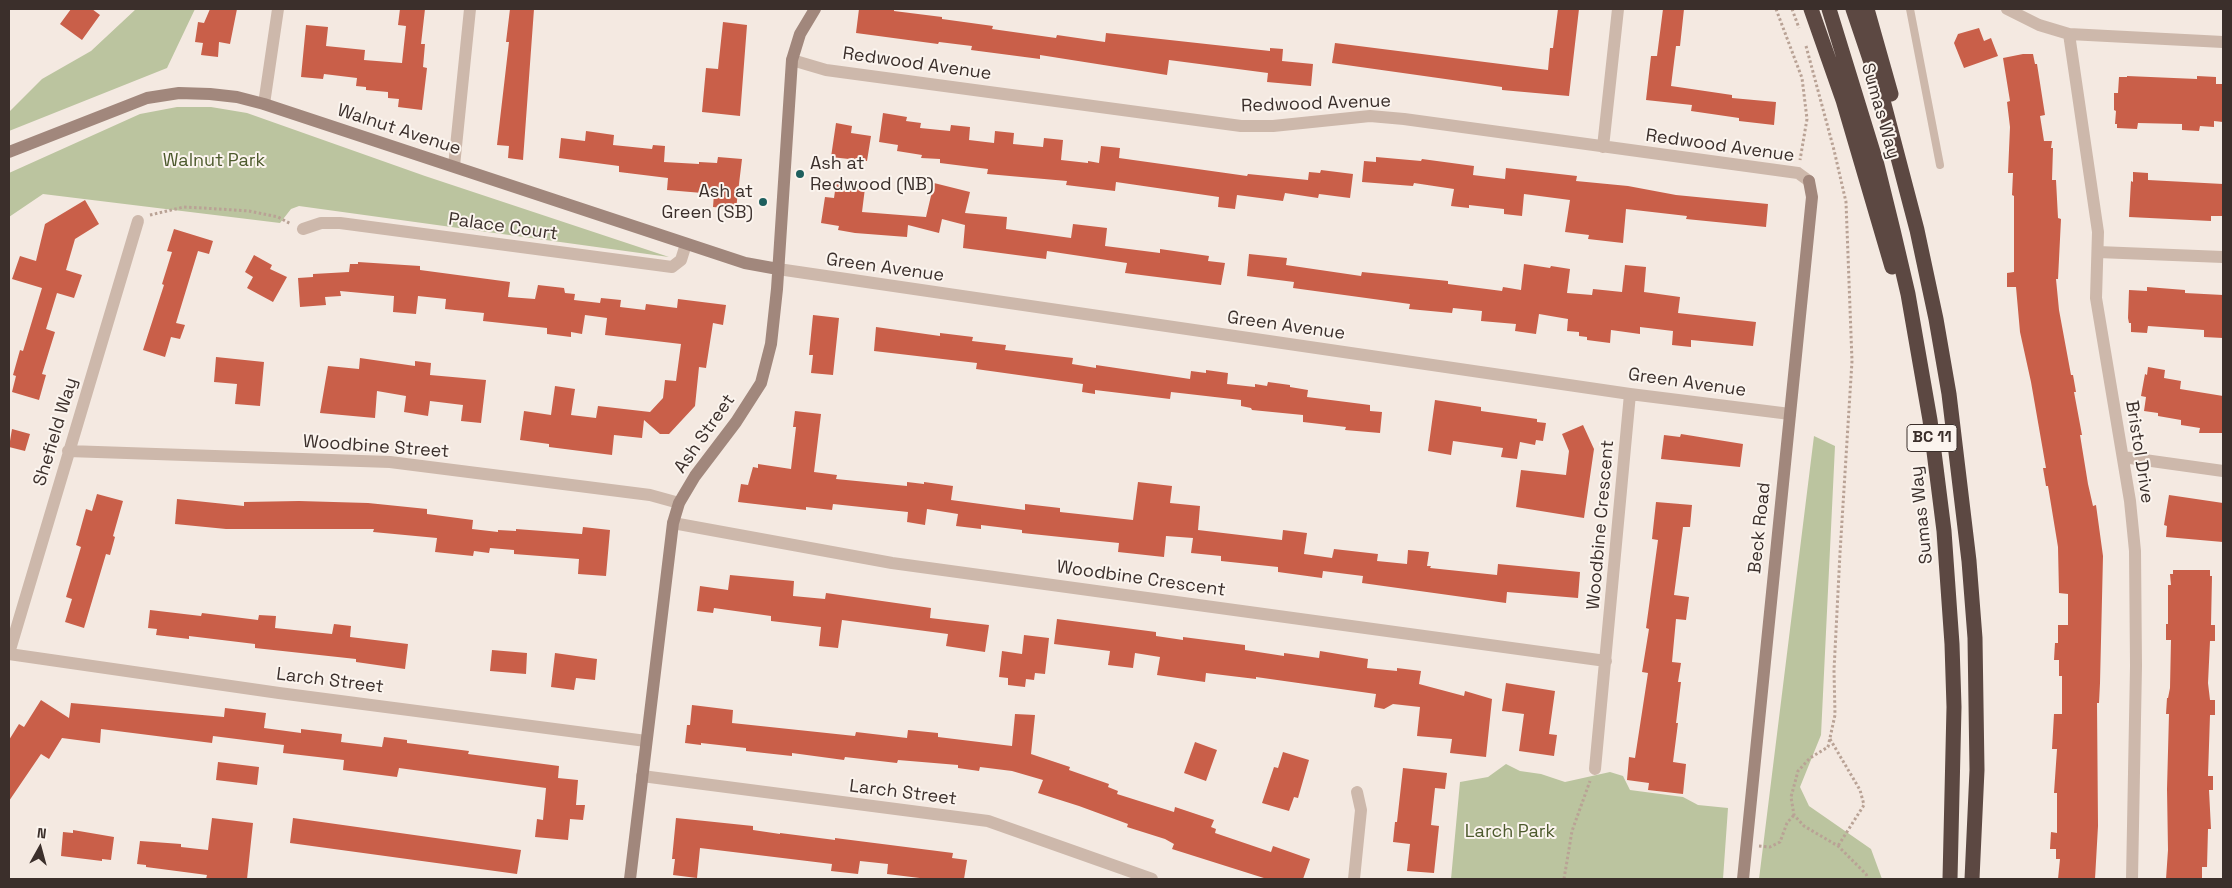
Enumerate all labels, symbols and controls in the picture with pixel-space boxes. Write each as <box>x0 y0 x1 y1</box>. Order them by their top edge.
street label: Redwood Avenue <box>841 43 993 85</box>
street label: Sumas Way <box>1856 61 1904 161</box>
street label: Redwood Avenue <box>1241 91 1391 117</box>
street label: Walnut Avenue <box>334 100 464 160</box>
street label: Redwood Avenue <box>1644 125 1796 167</box>
park label: Walnut Park <box>163 150 265 172</box>
place label: Ash at Redwood (NB) <box>810 153 934 195</box>
marker: Ash at Redwood (NB) <box>794 168 806 180</box>
place label: Ash at Green (SB) <box>661 181 753 223</box>
marker: Ash at Green (SB) <box>757 196 769 208</box>
street label: Palace Court <box>447 209 559 245</box>
street label: Green Avenue <box>825 249 945 287</box>
street label: Green Avenue <box>1226 307 1346 345</box>
street label: Green Avenue <box>1627 364 1747 402</box>
street label: Shefield Way <box>29 375 83 489</box>
street label: Ash Street <box>670 390 740 478</box>
street label: Bristol Drive <box>2120 399 2158 505</box>
road number: BC 11 <box>1907 424 1957 452</box>
street label: Woodbine Street <box>302 431 450 463</box>
street label: Woodbine Crescent <box>1583 439 1619 611</box>
street label: Sumas Way <box>1906 465 1938 565</box>
street label: Beck Road <box>1744 481 1776 575</box>
street label: Woodbine Crescent <box>1055 556 1227 602</box>
street label: Larch Street <box>275 664 385 698</box>
street label: Larch Street <box>848 776 958 810</box>
park label: Larch Park <box>1465 821 1555 843</box>
north arrow <box>15 823 65 873</box>
text: N <box>36 824 48 843</box>

